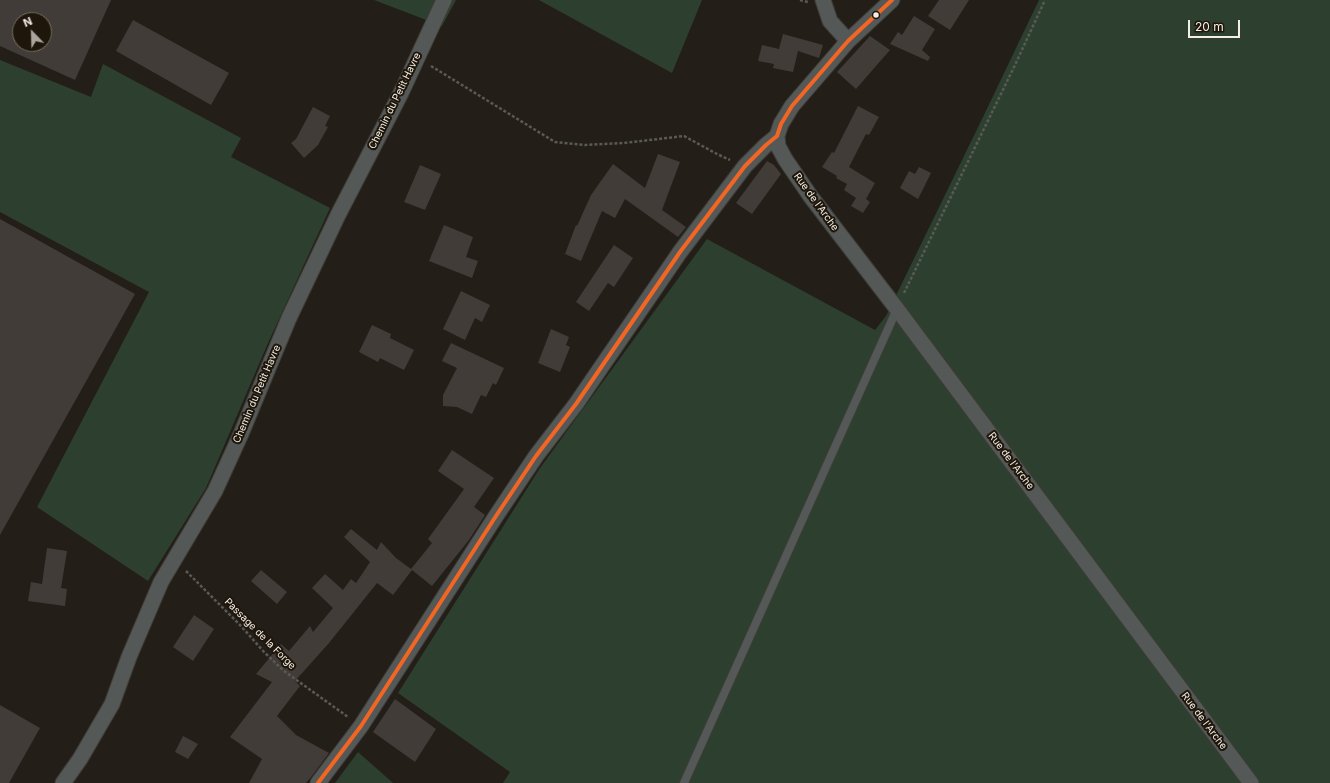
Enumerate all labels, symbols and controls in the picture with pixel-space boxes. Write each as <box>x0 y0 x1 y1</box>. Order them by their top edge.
unlabelled marker <box>871 10 881 20</box>
north arrow <box>12 12 52 52</box>
scale bar <box>1190 12 1242 38</box>
text: N <box>21 14 34 30</box>
text: 20 m <box>1195 19 1224 34</box>
street label: Chemin du Petit Havre <box>366 51 424 151</box>
street label: Rue de l'Arche <box>791 171 841 233</box>
street label: Chemin du Petit Havre <box>231 343 283 445</box>
street label: Rue de l'Arche <box>986 430 1036 492</box>
street label: Passage de la Forge <box>222 596 298 672</box>
street label: Rue de l'Arche <box>1179 690 1229 752</box>

